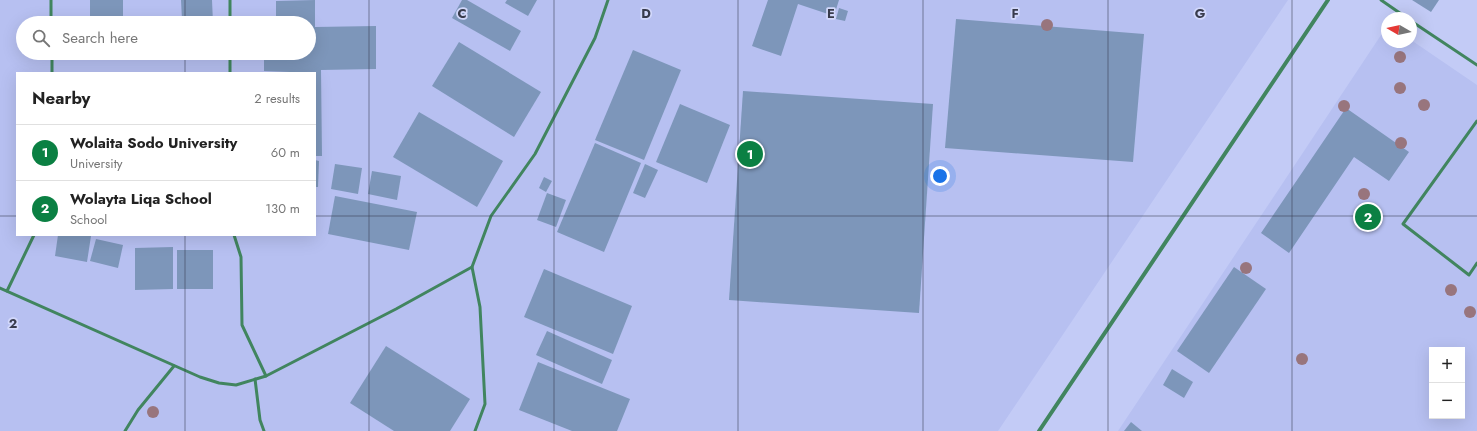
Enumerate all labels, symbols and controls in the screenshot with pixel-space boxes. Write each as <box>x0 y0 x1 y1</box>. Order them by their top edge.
text: C <box>457 4 467 23</box>
text: D <box>641 4 651 23</box>
text: E <box>827 4 835 23</box>
text: F <box>1011 4 1019 23</box>
text: G <box>1195 4 1206 23</box>
north arrow <box>1381 12 1417 48</box>
search box <box>16 16 316 60</box>
icon: search <box>30 27 52 49</box>
text: Search here <box>62 27 138 49</box>
text: Nearby <box>32 86 90 110</box>
text: 2 results <box>254 89 300 108</box>
text: Wolaita Sodo University <box>70 132 237 154</box>
pin: 1 <box>737 139 763 169</box>
text: 1 <box>42 143 48 162</box>
text: 60 m <box>271 143 300 162</box>
text: University <box>70 154 122 173</box>
your location <box>930 166 950 186</box>
text: Wolayta Liqa School <box>70 188 212 210</box>
text: 2 <box>41 199 49 218</box>
text: 130 m <box>265 199 300 218</box>
pin: 2 <box>1355 202 1381 232</box>
text: School <box>70 210 107 229</box>
text: 2 <box>9 314 17 333</box>
map controls <box>1429 347 1465 419</box>
button: + <box>1429 347 1465 383</box>
button: − <box>1429 383 1465 419</box>

